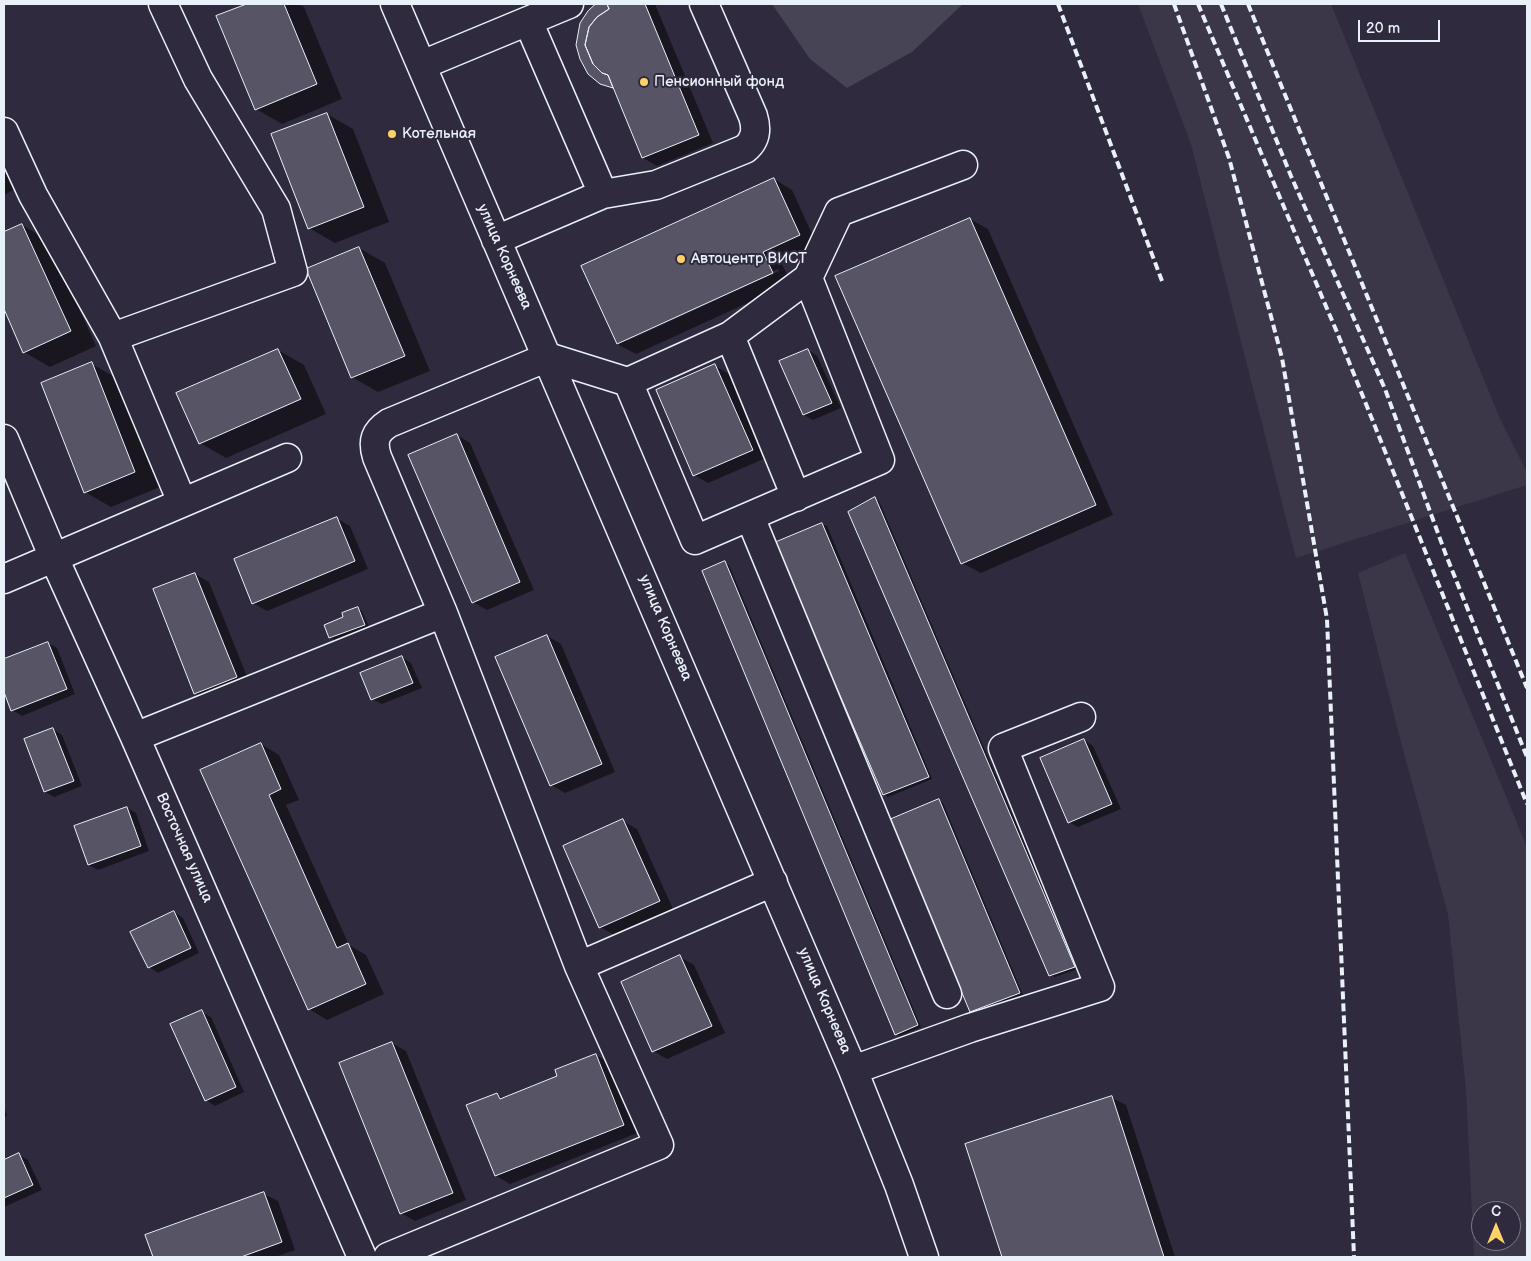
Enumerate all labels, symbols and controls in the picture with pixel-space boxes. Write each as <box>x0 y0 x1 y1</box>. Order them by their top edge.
scale bar <box>1361 10 1444 42</box>
text: 20 m <box>1366 19 1400 38</box>
place label: Пенсионный фонд <box>654 73 784 91</box>
marker: Пенсионный фонд <box>638 76 650 88</box>
place label: Котельная <box>402 125 476 143</box>
marker: Котельная <box>386 128 398 140</box>
street label: улица Корнеева <box>473 202 535 312</box>
place label: Автоцентр ВИСТ <box>691 250 807 268</box>
marker: Автоцентр ВИСТ <box>675 253 687 265</box>
street label: улица Корнеева <box>635 572 695 684</box>
street label: Восточная улица <box>152 790 216 906</box>
street label: улица Корнеева <box>794 945 854 1057</box>
north arrow <box>1471 1201 1521 1251</box>
text: С <box>1491 1203 1501 1220</box>

